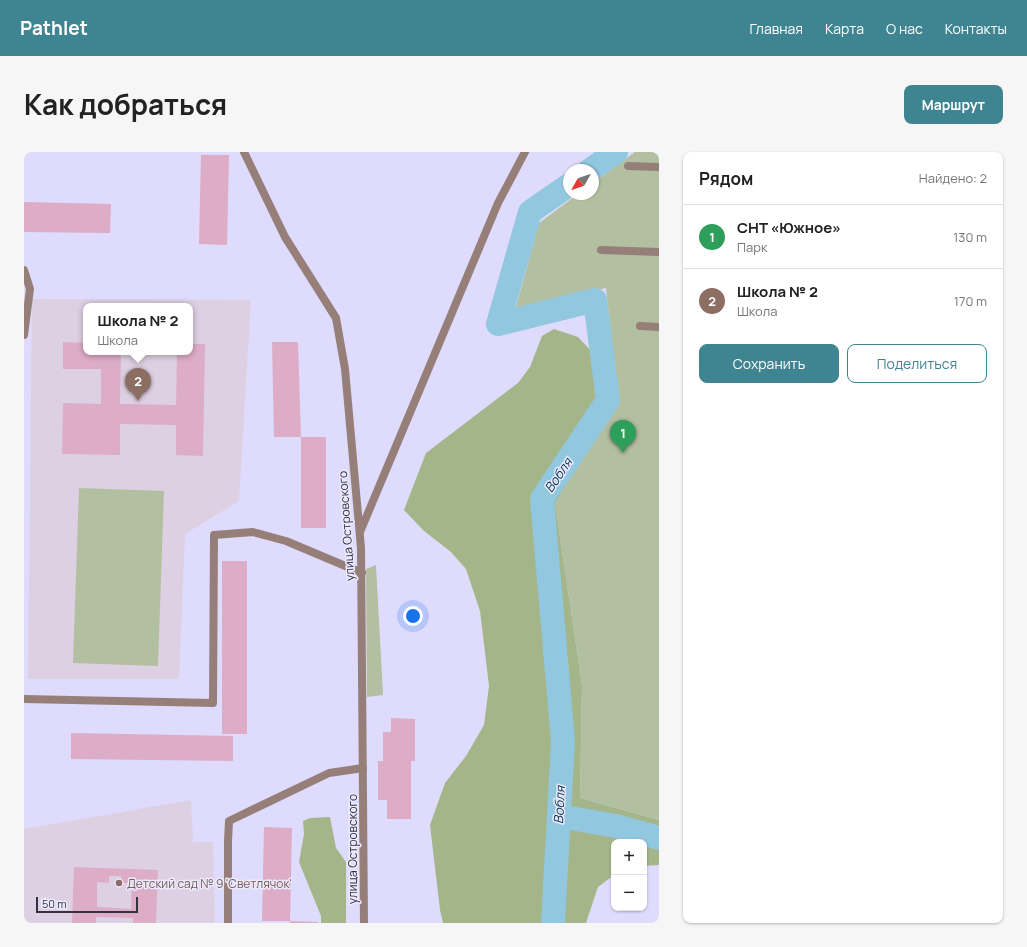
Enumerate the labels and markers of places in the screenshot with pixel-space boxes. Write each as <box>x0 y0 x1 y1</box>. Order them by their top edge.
pin: 2 <box>125 368 151 401</box>
pin: 1 <box>610 420 636 453</box>
place label: Детский сад № 9 'Светлячок' <box>127 875 292 892</box>
marker: Детский сад № 9 'Светлячок' <box>114 878 124 888</box>

